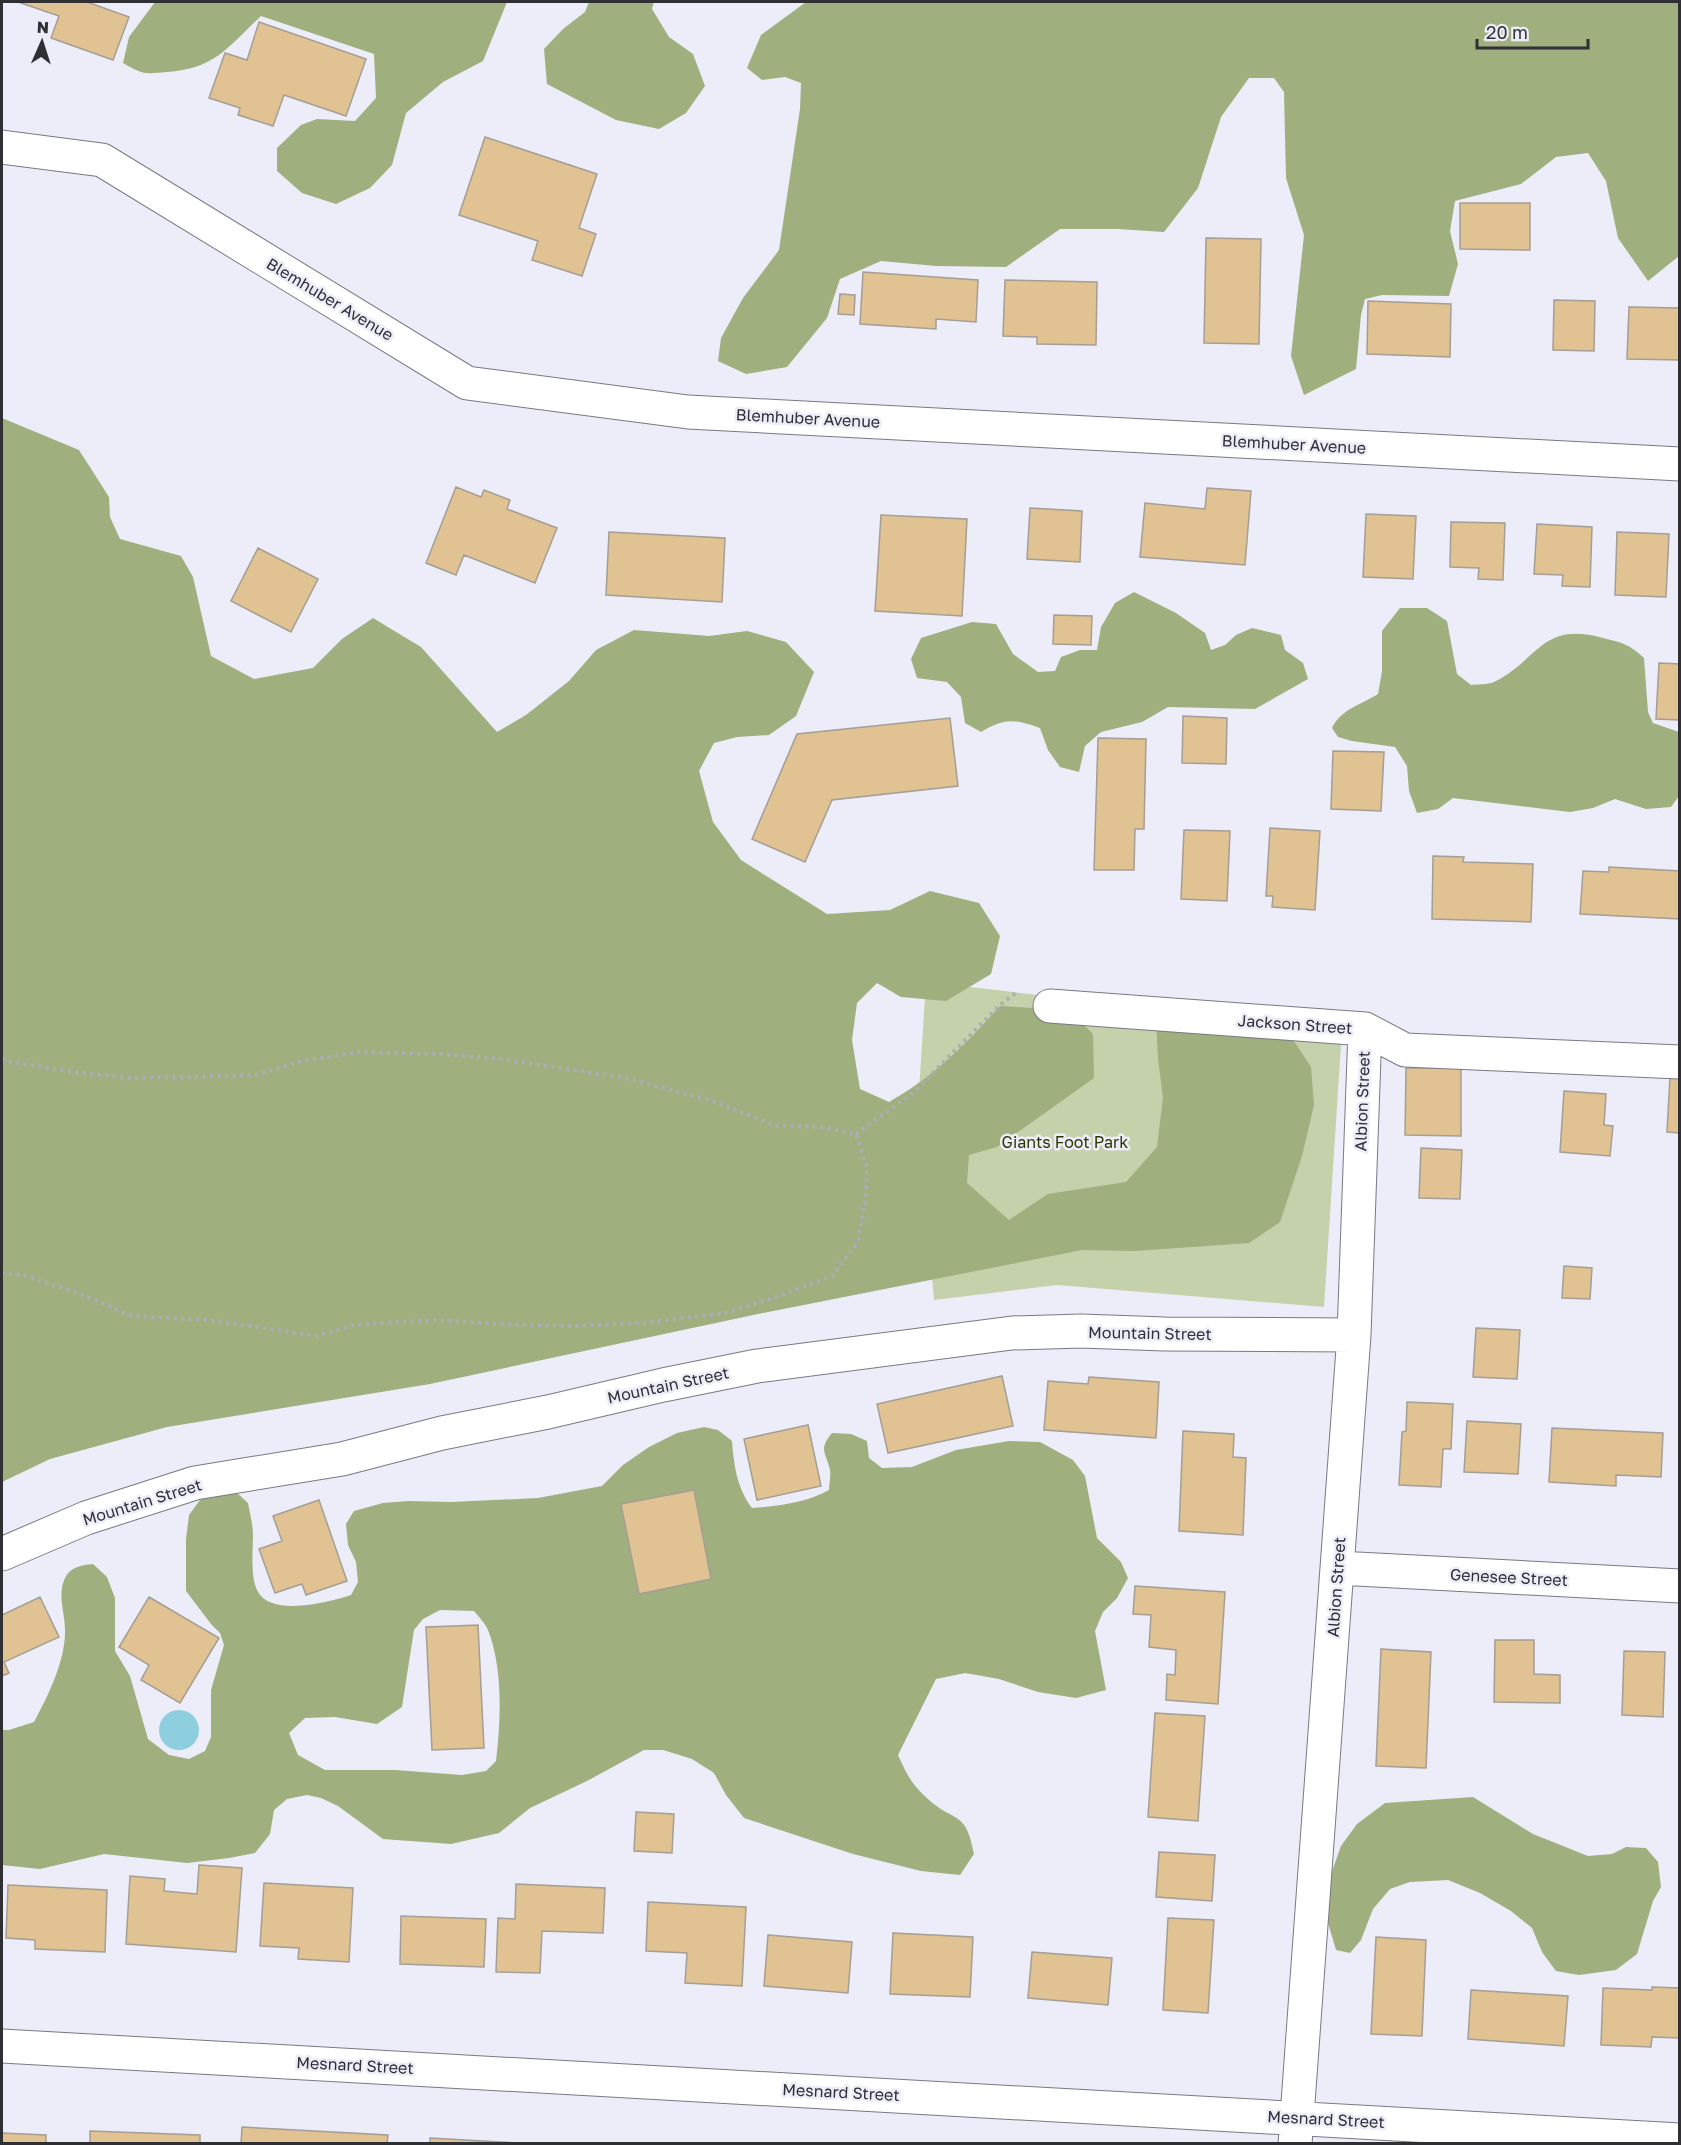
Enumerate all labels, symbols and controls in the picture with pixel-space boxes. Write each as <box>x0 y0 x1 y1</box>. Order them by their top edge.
north arrow <box>12 12 72 72</box>
scale bar <box>1477 12 1588 50</box>
text: N <box>36 17 49 37</box>
text: 20 m <box>1486 21 1528 43</box>
street label: Blemhuber Avenue <box>263 253 397 345</box>
street label: Blemhuber Avenue <box>735 404 881 432</box>
street label: Blemhuber Avenue <box>1221 430 1367 458</box>
street label: Jackson Street <box>1237 1010 1353 1038</box>
street label: Albion Street <box>1350 1050 1374 1152</box>
park label: Giants Foot Park <box>1002 1132 1128 1152</box>
street label: Mountain Street <box>1088 1322 1212 1344</box>
street label: Mountain Street <box>605 1362 731 1408</box>
street label: Mountain Street <box>80 1474 204 1530</box>
street label: Albion Street <box>1323 1536 1349 1638</box>
street label: Genesee Street <box>1450 1564 1568 1590</box>
street label: Mesnard Street <box>296 2052 414 2078</box>
street label: Mesnard Street <box>782 2079 900 2105</box>
street label: Mesnard Street <box>1267 2106 1385 2132</box>

